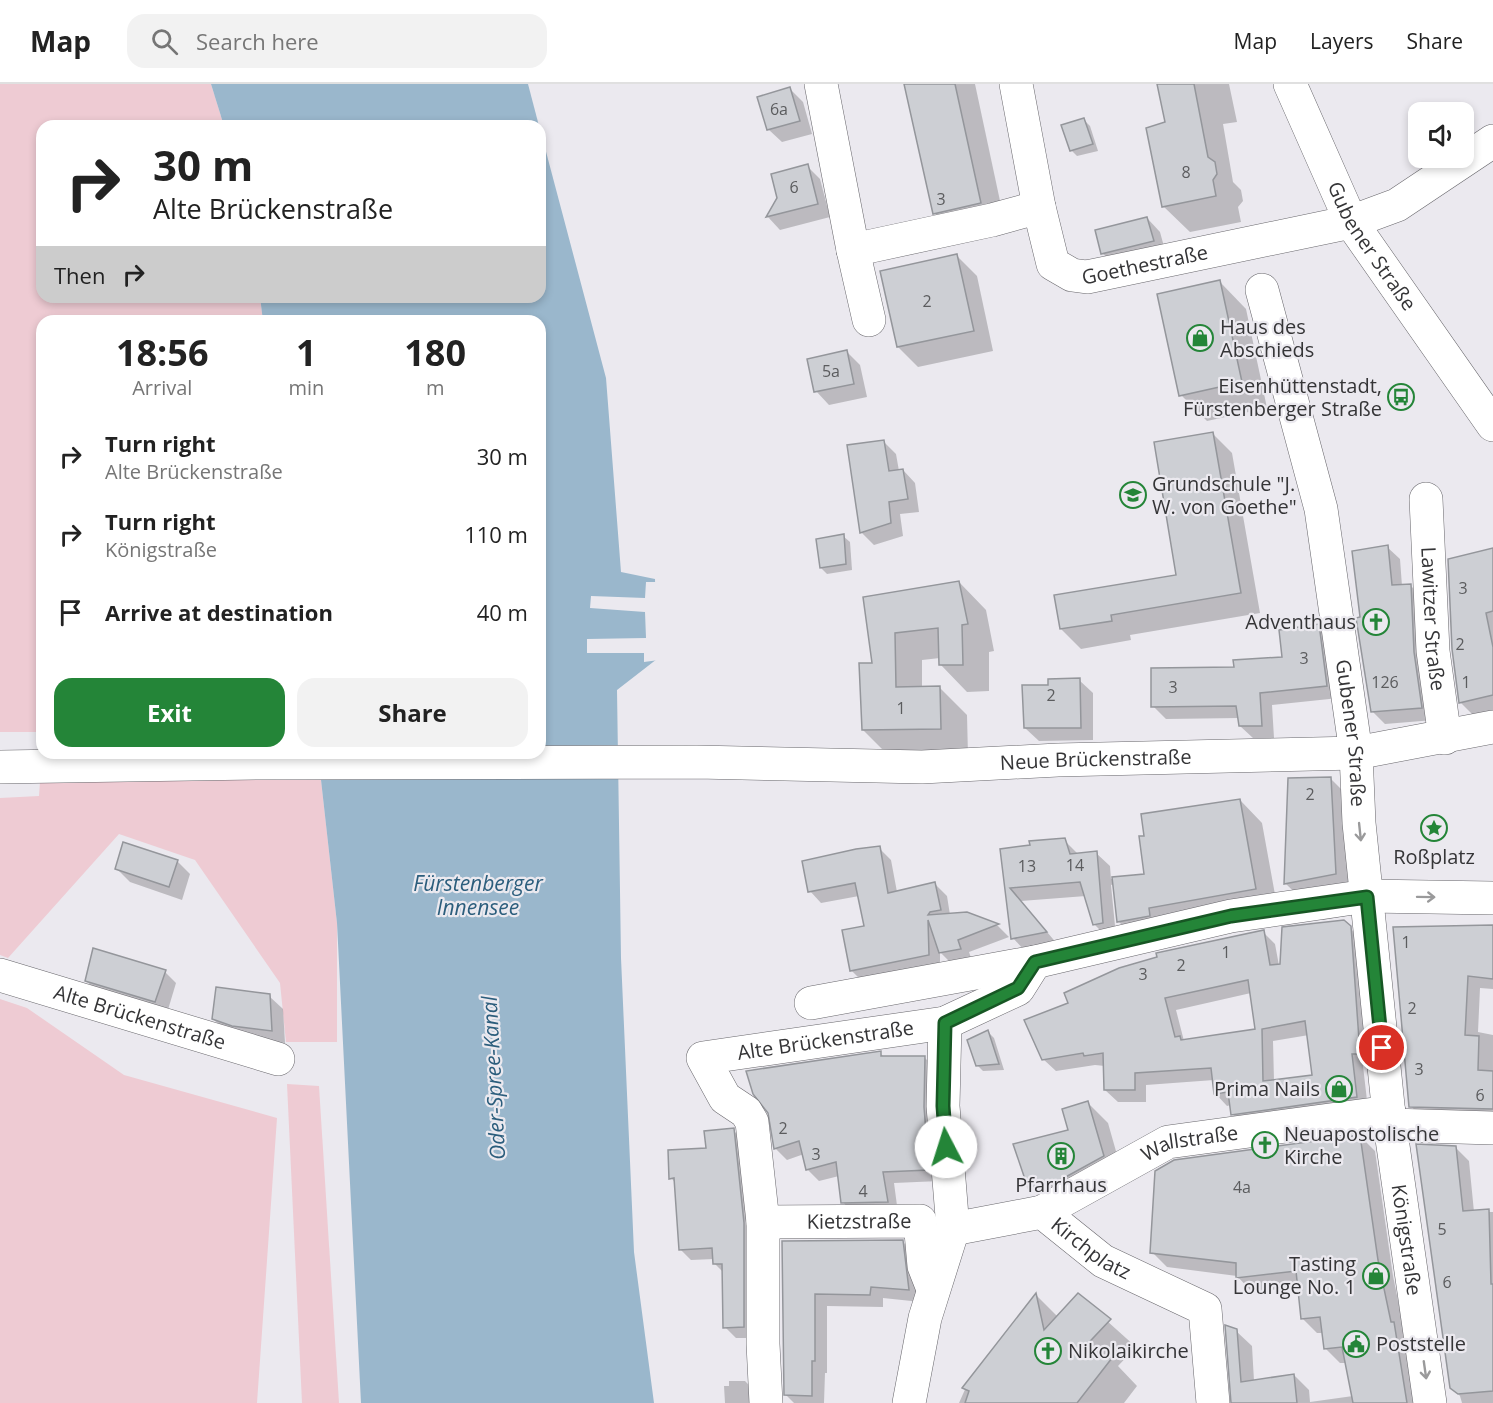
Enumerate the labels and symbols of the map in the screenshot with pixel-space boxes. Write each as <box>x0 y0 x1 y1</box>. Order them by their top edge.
house number: 6a <box>770 98 788 120</box>
house number: 8 <box>1181 161 1191 183</box>
house number: 6 <box>789 176 799 198</box>
street label: Gubener Straße <box>1322 177 1423 316</box>
house number: 3 <box>936 188 946 210</box>
street label: Goethestraße <box>1079 238 1210 291</box>
house number: 2 <box>922 290 932 312</box>
place label: Haus des Abschieds <box>1220 313 1314 363</box>
shop icon: Haus des Abschieds <box>1185 323 1215 353</box>
house number: 5a <box>822 360 840 382</box>
place label: Eisenhüttenstadt, Fürstenberger Straße <box>1183 372 1382 422</box>
bus stop icon: Eisenhüttenstadt, Fürstenberger Straße <box>1386 382 1416 412</box>
place label: Grundschule "J. W. von Goethe" <box>1152 470 1297 520</box>
school or university icon: Grundschule "J. W. von Goethe" <box>1118 480 1148 510</box>
street label: Lawitzer Straße <box>1415 546 1452 692</box>
house number: 3 <box>1458 577 1468 599</box>
church icon: Adventhaus <box>1361 607 1391 637</box>
place label: Adventhaus <box>1245 608 1356 635</box>
house number: 2 <box>1455 633 1465 655</box>
house number: 3 <box>1299 647 1309 669</box>
street label: Gubener Straße <box>1330 658 1372 807</box>
house number: 126 <box>1371 671 1399 693</box>
house number: 1 <box>1461 671 1471 693</box>
house number: 3 <box>1168 676 1178 698</box>
house number: 2 <box>1046 684 1056 706</box>
house number: 1 <box>896 697 906 719</box>
street label: Neue Brückenstraße <box>999 743 1192 776</box>
house number: 2 <box>1305 783 1315 805</box>
place icon: Roßplatz <box>1419 813 1449 843</box>
one-way arrow <box>1355 822 1366 842</box>
place label: Roßplatz <box>1393 843 1475 870</box>
house number: 14 <box>1066 854 1084 876</box>
house number: 13 <box>1018 855 1036 877</box>
water label: Fürstenberger Innensee <box>413 869 543 921</box>
one-way arrow <box>1415 891 1435 903</box>
house number: 1 <box>1401 931 1411 953</box>
house number: 1 <box>1221 941 1231 963</box>
house number: 2 <box>1176 954 1186 976</box>
house number: 3 <box>1138 963 1148 985</box>
street label: Alte Brückenstraße <box>51 978 229 1055</box>
water label: Oder-Spree-Kanal <box>475 995 511 1161</box>
house number: 2 <box>1407 997 1417 1019</box>
street label: Alte Brückenstraße <box>735 1014 915 1066</box>
pin <box>1356 1022 1407 1073</box>
house number: 3 <box>1414 1058 1424 1080</box>
shop icon: Prima Nails <box>1324 1074 1354 1104</box>
place label: Prima Nails <box>1214 1075 1320 1102</box>
house number: 6 <box>1475 1084 1485 1106</box>
position arrow <box>914 1115 978 1179</box>
house number: 2 <box>778 1117 788 1139</box>
street label: Wallstraße <box>1136 1119 1240 1167</box>
place label: Neuapostolische Kirche <box>1284 1120 1439 1170</box>
church icon: Neuapostolische Kirche <box>1250 1130 1280 1160</box>
building icon: Pfarrhaus <box>1046 1141 1076 1171</box>
house number: 3 <box>811 1143 821 1165</box>
place label: Pfarrhaus <box>1015 1171 1107 1198</box>
house number: 4a <box>1233 1176 1251 1198</box>
house number: 4 <box>858 1180 868 1202</box>
street label: Königstraße <box>1386 1182 1428 1297</box>
street label: Kietzstraße <box>807 1207 911 1235</box>
street label: Kirchplatz <box>1046 1211 1135 1285</box>
house number: 5 <box>1437 1218 1447 1240</box>
place label: Tasting Lounge No. 1 <box>1233 1250 1356 1300</box>
shop icon: Tasting Lounge No. 1 <box>1361 1261 1391 1291</box>
house number: 6 <box>1442 1271 1452 1293</box>
public building icon: Poststelle <box>1341 1329 1371 1359</box>
place label: Poststelle <box>1376 1330 1466 1357</box>
church icon: Nikolaikirche <box>1033 1336 1063 1366</box>
place label: Nikolaikirche <box>1068 1337 1189 1364</box>
one-way arrow <box>1420 1360 1431 1379</box>

